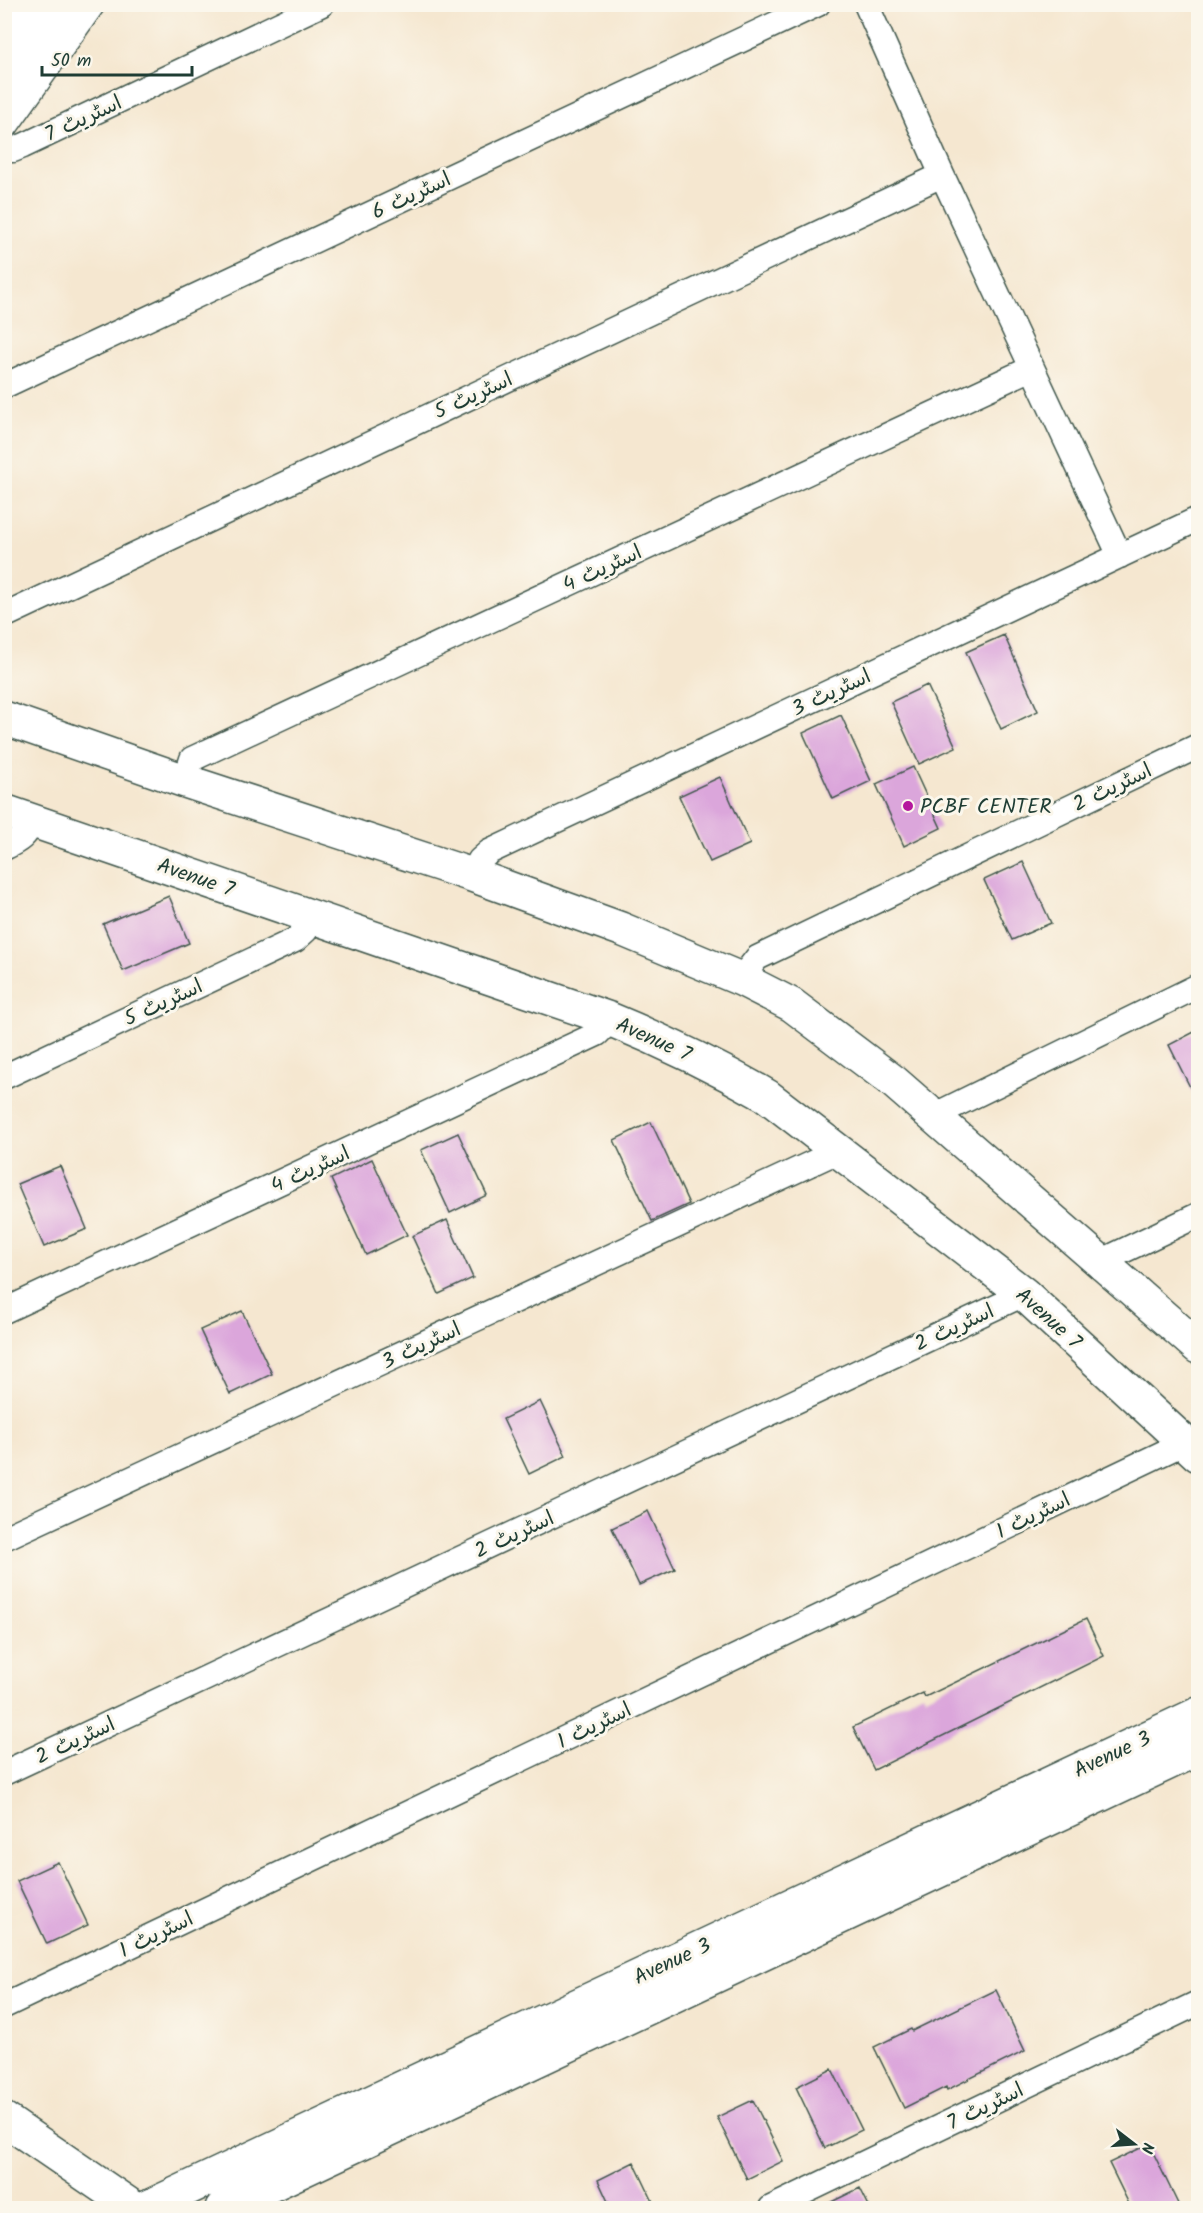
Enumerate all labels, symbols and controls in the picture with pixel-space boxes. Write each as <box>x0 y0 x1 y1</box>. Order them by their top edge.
scale bar <box>42 39 192 77</box>
text: 50 m <box>51 47 91 76</box>
street label: اسٹریٹ 7 <box>39 87 128 152</box>
street label: اسٹریٹ 6 <box>367 164 457 229</box>
street label: اسٹریٹ 5 <box>429 364 519 429</box>
street label: اسٹریٹ 4 <box>558 537 648 602</box>
street label: اسٹریٹ 3 <box>786 661 877 726</box>
street label: اسٹریٹ 2 <box>1067 755 1158 822</box>
place label: PCBF CENTER <box>920 791 1052 824</box>
marker: PCBF CENTER <box>901 799 915 813</box>
street label: Avenue 7 <box>152 850 240 907</box>
street label: اسٹریٹ 5 <box>119 971 209 1036</box>
street label: Avenue 7 <box>610 1009 698 1072</box>
street label: اسٹریٹ 4 <box>266 1138 356 1203</box>
street label: Avenue 7 <box>1007 1280 1090 1359</box>
street label: اسٹریٹ 2 <box>909 1296 1000 1361</box>
street label: اسٹریٹ 3 <box>376 1314 467 1379</box>
street label: اسٹریٹ 1 <box>991 1484 1076 1549</box>
street label: اسٹریٹ 2 <box>469 1503 560 1568</box>
street label: اسٹریٹ 1 <box>552 1694 637 1759</box>
street label: اسٹریٹ 2 <box>30 1709 121 1774</box>
street label: Avenue 3 <box>1068 1723 1157 1788</box>
street label: اسٹریٹ 1 <box>114 1903 199 1968</box>
street label: Avenue 3 <box>628 1930 717 1995</box>
street label: اسٹریٹ 7 <box>941 2075 1030 2140</box>
north arrow <box>1104 2114 1164 2174</box>
text: N <box>1133 2139 1160 2156</box>

